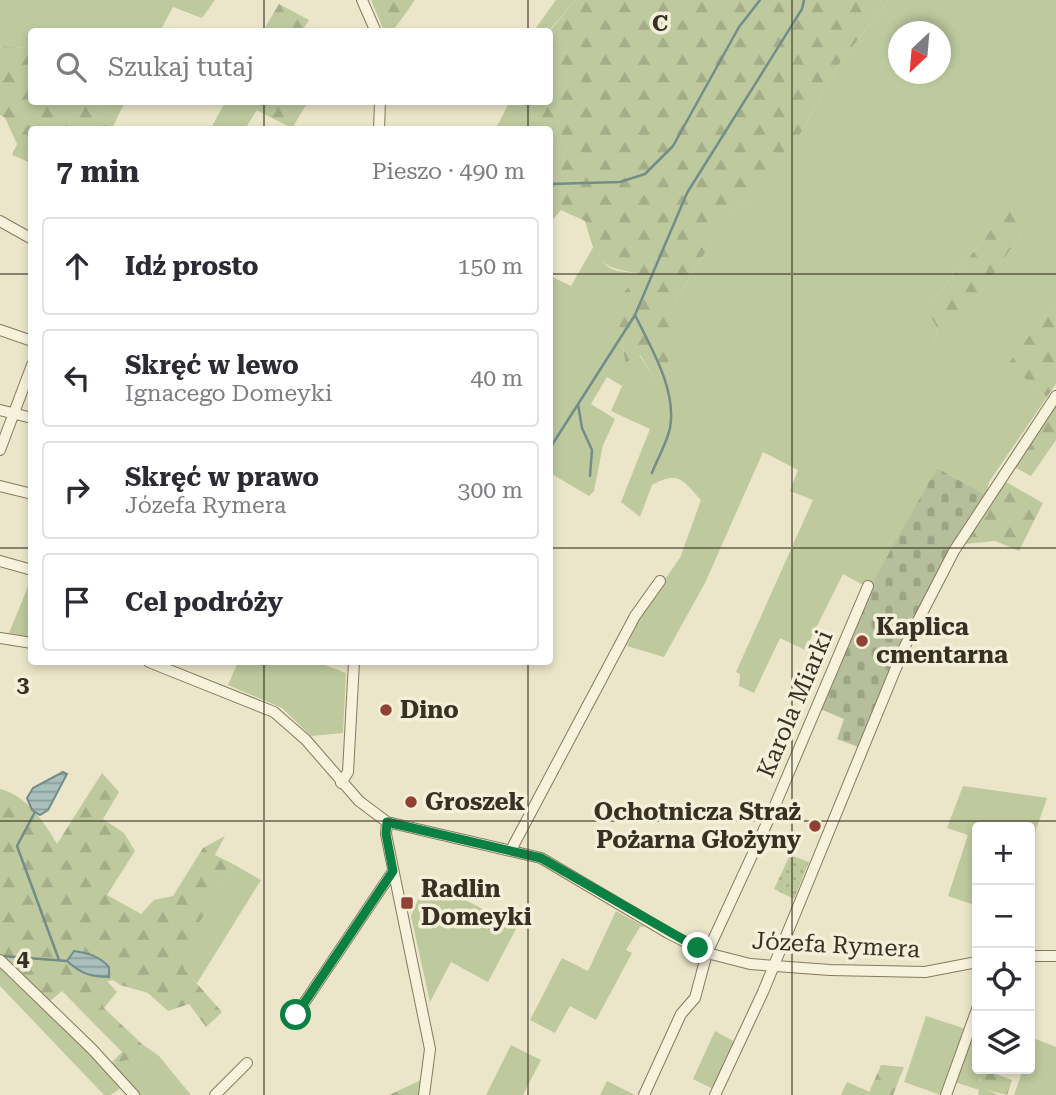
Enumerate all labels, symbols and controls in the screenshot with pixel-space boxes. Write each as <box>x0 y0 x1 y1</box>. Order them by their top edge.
text: C <box>652 10 668 37</box>
north arrow <box>888 21 951 84</box>
search box <box>28 28 553 105</box>
icon: search <box>52 48 90 86</box>
text: Szukaj tutaj <box>108 52 254 82</box>
text: 7 min <box>56 154 139 189</box>
text: Pieszo · 490 m <box>372 158 525 185</box>
icon: ahead <box>58 247 96 285</box>
text: Idź prosto <box>125 251 259 281</box>
text: 150 m <box>458 253 523 280</box>
text: Skręć w lewo <box>125 350 299 380</box>
icon: left <box>58 359 96 397</box>
text: 40 m <box>470 365 523 392</box>
text: Ignacego Domeyki <box>125 380 332 407</box>
text: Skręć w prawo <box>125 462 319 492</box>
icon: right <box>58 471 96 509</box>
text: 300 m <box>458 477 523 504</box>
text: Józefa Rymera <box>125 492 286 519</box>
icon: arrive <box>58 583 96 621</box>
text: Cel podróży <box>125 587 283 617</box>
place label: Kaplica cmentarna <box>876 613 1008 669</box>
street label: Karola Miarki <box>751 626 839 782</box>
marker: Kaplica cmentarna <box>854 633 870 649</box>
text: 3 <box>17 671 30 698</box>
place label: Dino <box>400 696 459 724</box>
marker: Dino <box>378 702 394 718</box>
place label: Groszek <box>425 788 526 816</box>
marker: Groszek <box>403 794 419 810</box>
place label: Ochotnicza Straż Pożarna Głożyny <box>594 798 801 854</box>
marker: Ochotnicza Straż Pożarna Głożyny <box>807 818 823 834</box>
map controls <box>972 822 1035 1074</box>
button: + <box>972 822 1035 885</box>
place label: Radlin Domeyki <box>421 875 532 931</box>
button: − <box>972 885 1035 948</box>
marker: Radlin Domeyki <box>399 895 415 911</box>
street label: Józefa Rymera <box>751 927 921 963</box>
route end <box>682 932 713 963</box>
text: 4 <box>17 945 30 972</box>
button: locate <box>972 948 1035 1011</box>
route start <box>280 999 311 1030</box>
button: layers <box>972 1011 1035 1074</box>

